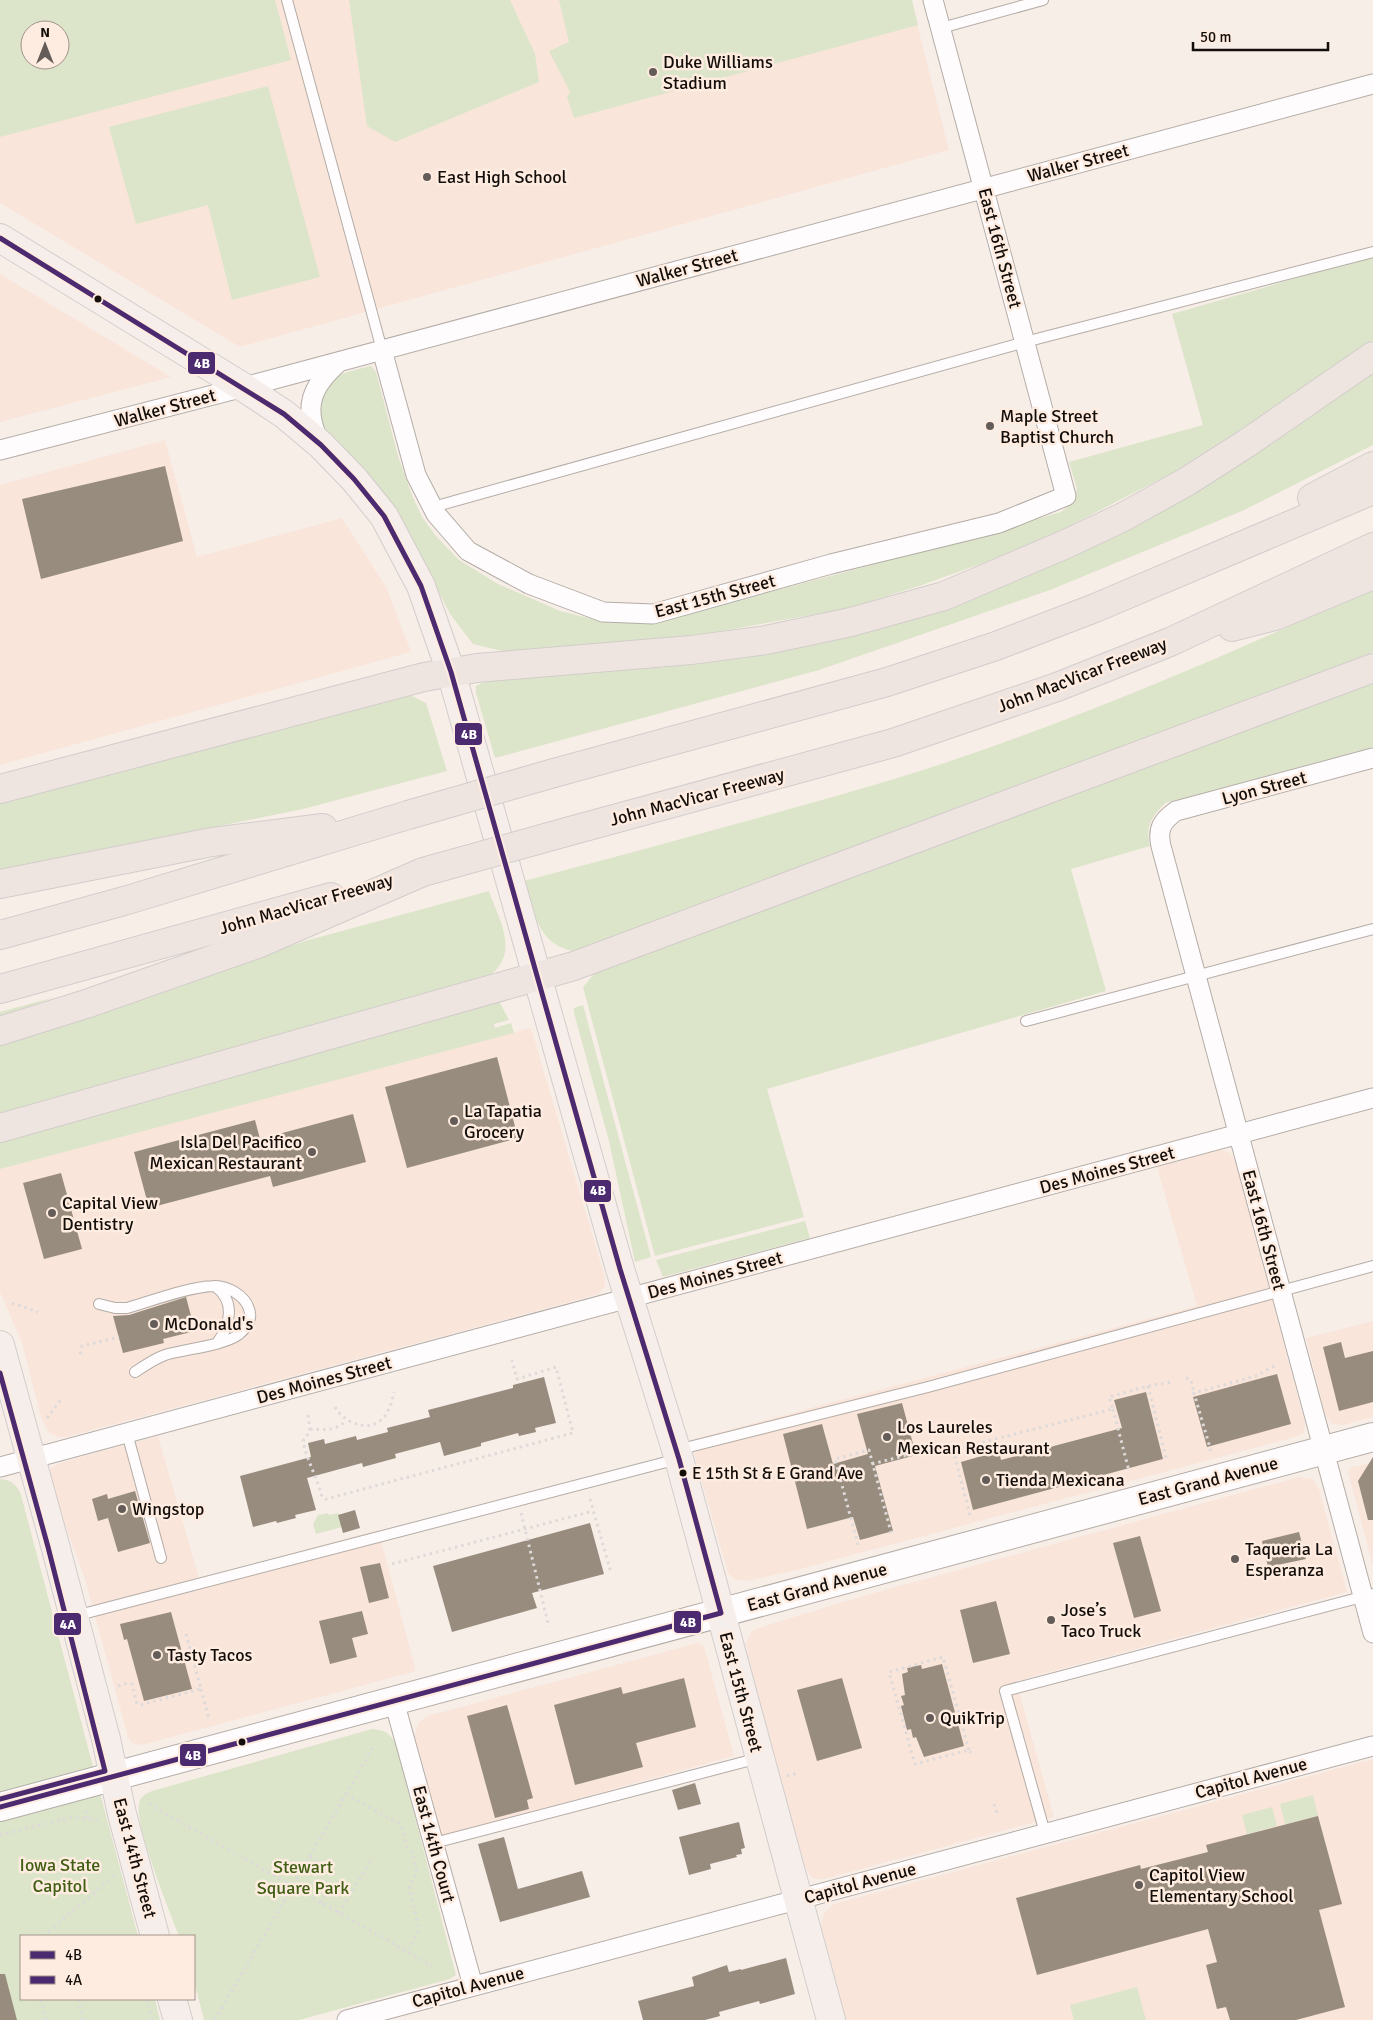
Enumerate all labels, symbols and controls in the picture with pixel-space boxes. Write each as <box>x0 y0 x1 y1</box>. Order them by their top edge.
north arrow <box>20 20 70 70</box>
scale bar <box>1193 20 1328 52</box>
text: N <box>40 24 50 41</box>
text: 50 m <box>1200 28 1231 46</box>
place label: Duke Williams Stadium <box>663 51 773 94</box>
marker: Duke Williams Stadium <box>647 66 659 78</box>
street label: Walker Street <box>1025 139 1131 187</box>
place label: East High School <box>437 166 567 188</box>
marker: East High School <box>421 171 433 183</box>
street label: East 16th Street <box>973 185 1027 311</box>
street label: Walker Street <box>634 244 740 292</box>
unlabelled marker <box>93 294 103 304</box>
line badge: 4B <box>187 351 216 375</box>
text: 4B <box>194 355 210 372</box>
street label: Walker Street <box>112 384 218 432</box>
place label: Maple Street Baptist Church <box>1000 405 1114 448</box>
marker: Maple Street Baptist Church <box>984 420 996 432</box>
street label: East 15th Street <box>652 569 778 623</box>
street label: John MacVicar Freeway <box>994 632 1170 717</box>
line badge: 4B <box>454 722 483 746</box>
text: 4B <box>461 726 477 743</box>
street label: John MacVicar Freeway <box>607 763 787 831</box>
street label: Lyon Street <box>1219 766 1309 810</box>
street label: John MacVicar Freeway <box>217 868 396 939</box>
place label: La Tapatia Grocery <box>464 1100 542 1143</box>
marker: La Tapatia Grocery <box>448 1115 460 1127</box>
place label: Isla Del Pacifico Mexican Restaurant <box>149 1131 302 1174</box>
street label: Des Moines Street <box>1037 1141 1177 1199</box>
marker: Isla Del Pacifico Mexican Restaurant <box>306 1146 318 1158</box>
street label: East 16th Street <box>1237 1167 1291 1293</box>
line badge: 4B <box>583 1179 612 1203</box>
text: 4B <box>590 1182 606 1199</box>
place label: Capital View Dentistry <box>62 1192 158 1235</box>
marker: Capital View Dentistry <box>46 1207 58 1219</box>
street label: Des Moines Street <box>645 1246 785 1304</box>
place label: McDonald's <box>164 1313 253 1335</box>
marker: McDonald's <box>148 1318 160 1330</box>
street label: Des Moines Street <box>254 1351 394 1409</box>
place label: Los Laureles Mexican Restaurant <box>897 1416 1050 1459</box>
marker: Los Laureles Mexican Restaurant <box>881 1431 893 1443</box>
street label: East Grand Avenue <box>1136 1452 1280 1510</box>
place label: E 15th St & E Grand Ave <box>692 1463 863 1484</box>
marker: E 15th St & E Grand Ave <box>678 1468 688 1478</box>
place label: Tienda Mexicana <box>996 1469 1125 1491</box>
marker: Tienda Mexicana <box>980 1474 992 1486</box>
place label: Wingstop <box>132 1498 204 1520</box>
marker: Wingstop <box>116 1503 128 1515</box>
place label: Taqueria La Esperanza <box>1245 1538 1333 1581</box>
marker: Taqueria La Esperanza <box>1229 1553 1241 1565</box>
street label: East Grand Avenue <box>745 1558 889 1616</box>
place label: Jose’s Taco Truck <box>1061 1599 1141 1642</box>
line badge: 4B <box>673 1610 702 1634</box>
line badge: 4A <box>53 1612 82 1636</box>
text: 4B <box>680 1614 696 1631</box>
marker: Jose’s Taco Truck <box>1045 1614 1057 1626</box>
text: 4A <box>60 1616 76 1633</box>
street label: East 15th Street <box>714 1629 768 1755</box>
place label: Tasty Tacos <box>167 1644 253 1666</box>
marker: Tasty Tacos <box>151 1649 163 1661</box>
place label: QuikTrip <box>940 1707 1005 1729</box>
marker: QuikTrip <box>924 1712 936 1724</box>
unlabelled marker <box>237 1737 247 1747</box>
line badge: 4B <box>179 1743 207 1767</box>
text: 4B <box>185 1747 201 1764</box>
street label: Capitol Avenue <box>1192 1752 1310 1804</box>
street label: East 14th Court <box>408 1783 460 1905</box>
street label: East 14th Street <box>108 1795 162 1921</box>
park label: Iowa State Capitol <box>20 1854 100 1897</box>
park label: Stewart Square Park <box>257 1856 349 1899</box>
street label: Capitol Avenue <box>801 1857 919 1909</box>
place label: Capitol View Elementary School <box>1149 1864 1294 1907</box>
marker: Capitol View Elementary School <box>1133 1879 1145 1891</box>
legend <box>20 1935 195 2000</box>
text: 4B <box>65 1946 82 1964</box>
street label: Capitol Avenue <box>409 1961 527 2013</box>
text: 4A <box>65 1971 82 1989</box>

